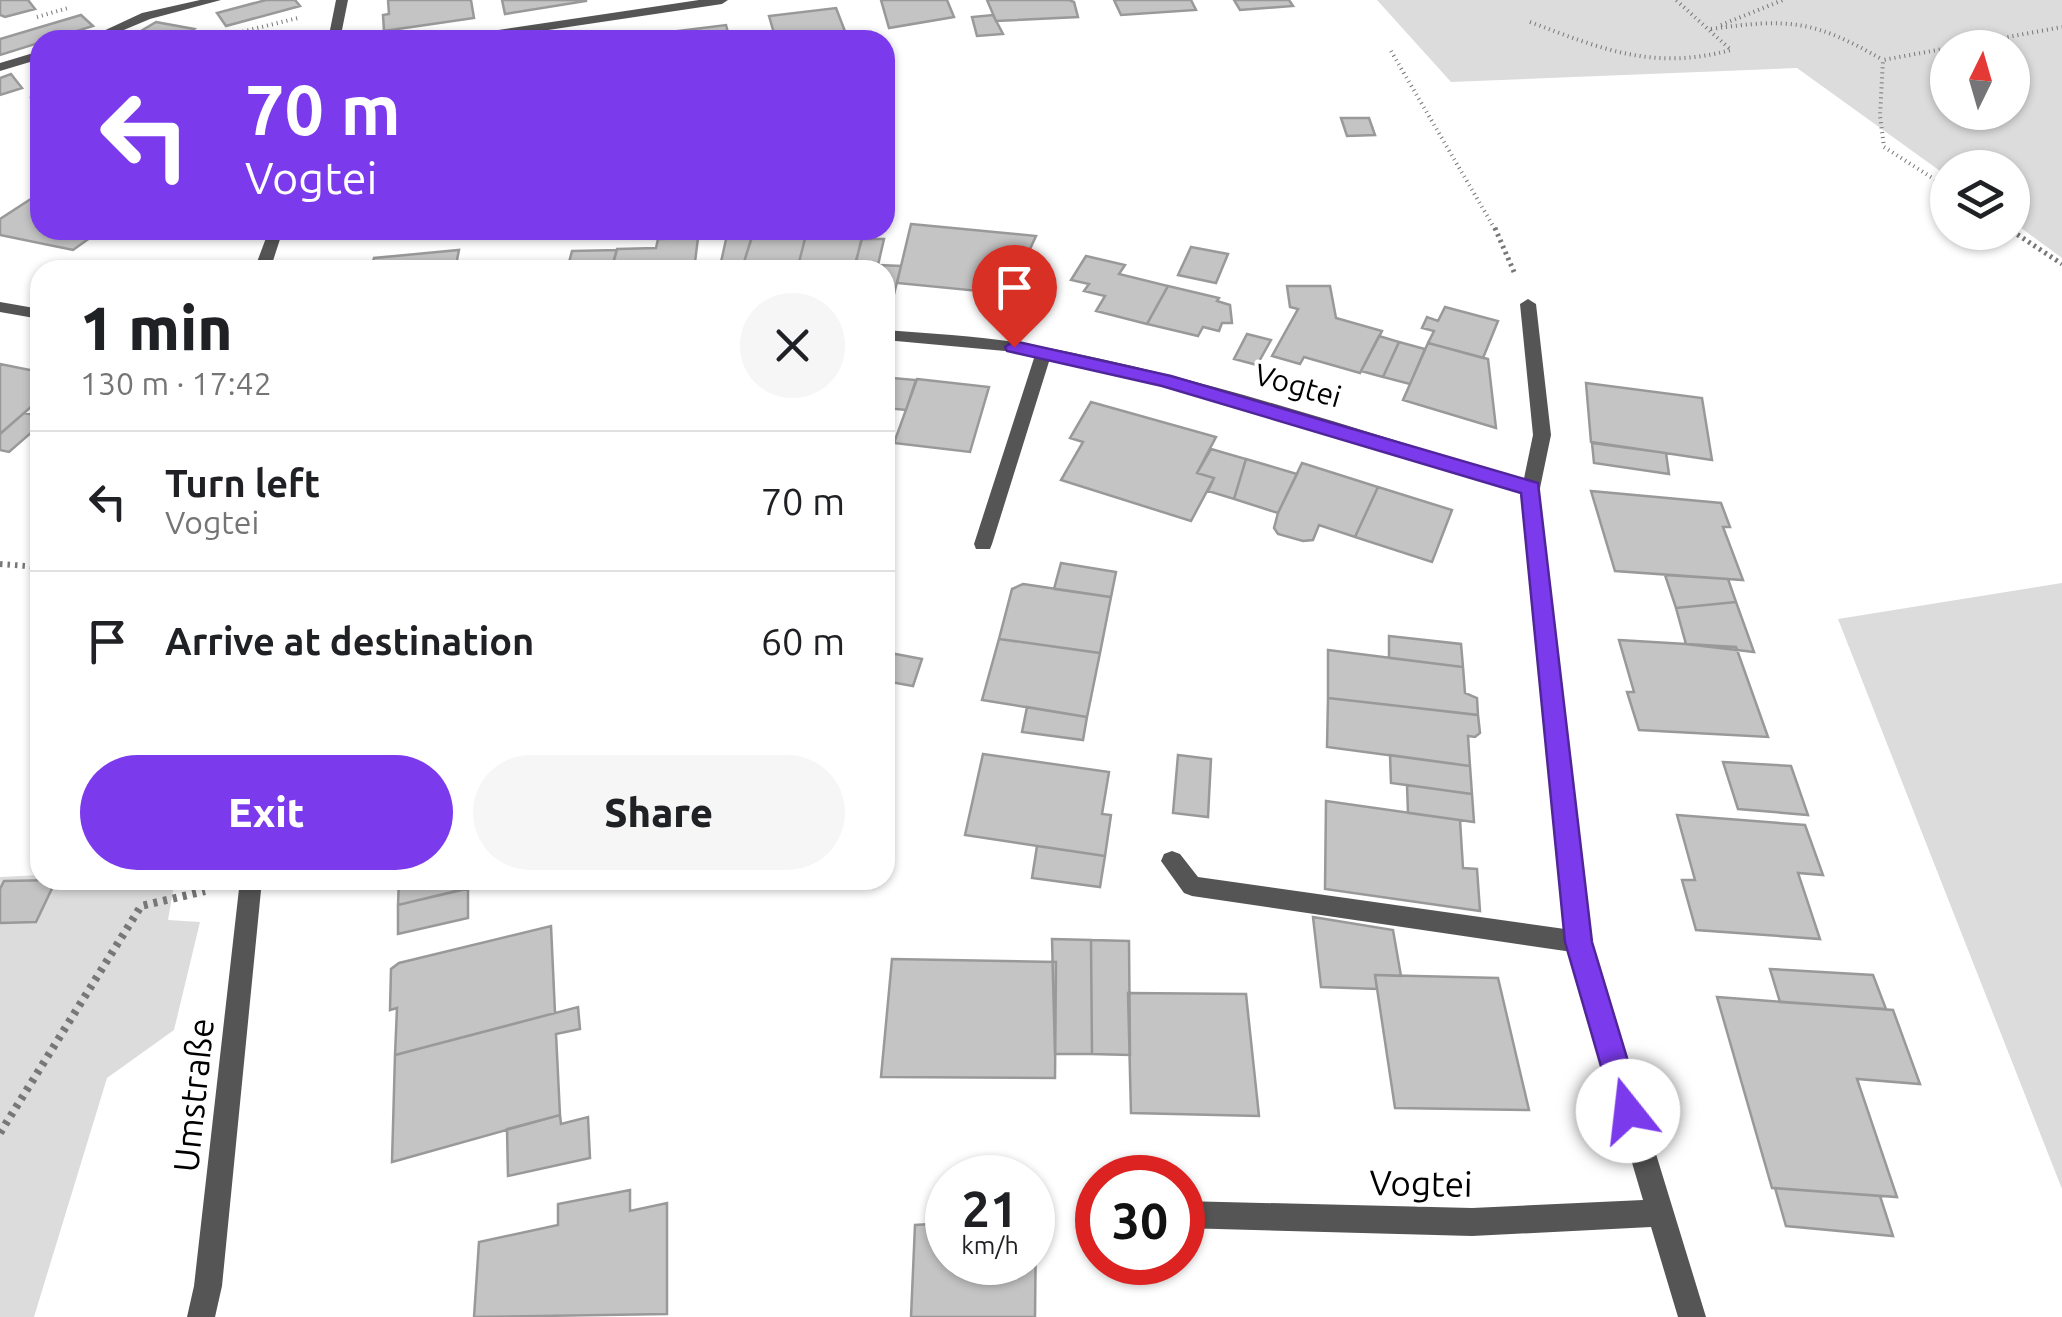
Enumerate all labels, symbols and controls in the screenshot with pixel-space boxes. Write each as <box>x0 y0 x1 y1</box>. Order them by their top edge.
north arrow <box>1930 30 2030 130</box>
map controls <box>1930 30 2030 250</box>
icon: left <box>80 70 210 200</box>
text: 70 m <box>245 70 401 148</box>
button: layers <box>1930 150 2030 250</box>
text: Vogtei <box>245 152 378 203</box>
pin <box>972 245 1057 348</box>
icon: arrive <box>987 260 1042 315</box>
button: close <box>740 293 845 398</box>
text: 1 min <box>80 294 233 361</box>
street label: Vogtei <box>1251 356 1345 414</box>
text: 130 m · 17:42 <box>80 365 272 401</box>
text: Turn left <box>165 462 320 504</box>
icon: left <box>80 474 135 529</box>
text: 70 m <box>761 480 845 522</box>
text: Vogtei <box>165 504 259 540</box>
icon: arrive <box>80 614 135 669</box>
text: Arrive at destination <box>165 620 534 662</box>
text: 60 m <box>761 620 845 662</box>
button: Exit <box>80 755 453 870</box>
button: Share <box>473 755 845 870</box>
street label: Umstraße <box>165 1016 221 1174</box>
position arrow <box>1576 1059 1680 1163</box>
speed limit sign: 30 <box>1075 1155 1205 1285</box>
street label: Vogtei <box>1369 1162 1473 1204</box>
text: 21 <box>962 1180 1018 1236</box>
text: km/h <box>961 1231 1019 1259</box>

